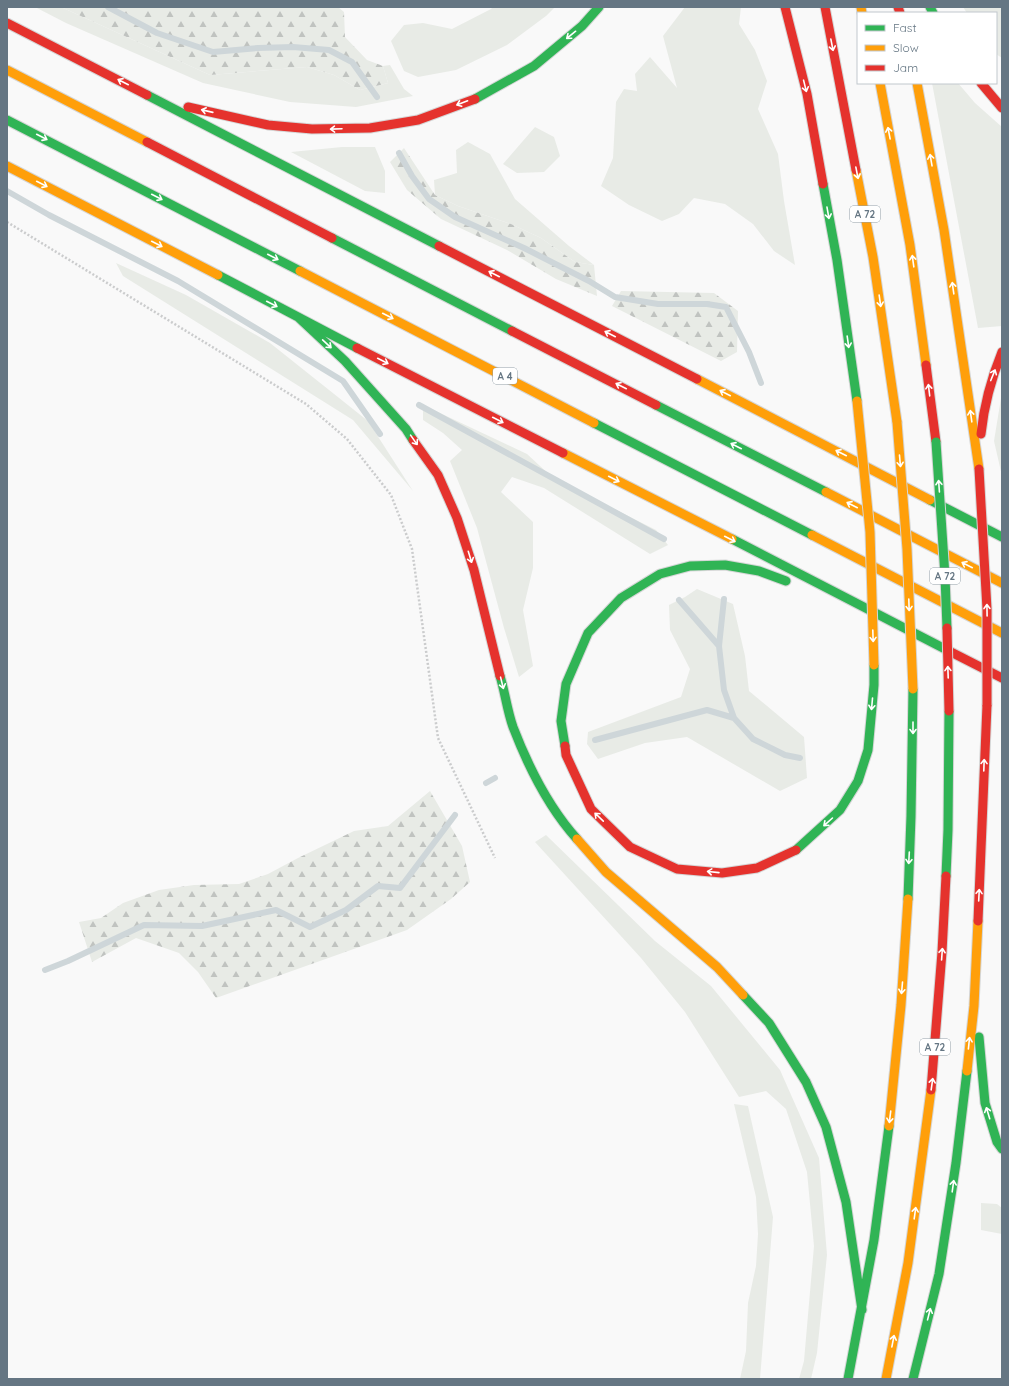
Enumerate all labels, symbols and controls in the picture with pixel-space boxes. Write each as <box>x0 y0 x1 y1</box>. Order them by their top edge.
legend <box>857 12 997 84</box>
text: Fast <box>893 20 917 35</box>
one-way arrow <box>566 30 577 39</box>
one-way arrow <box>829 38 837 51</box>
text: Slow <box>893 40 919 55</box>
text: Jam <box>893 60 918 75</box>
one-way arrow <box>117 78 129 85</box>
one-way arrow <box>801 79 809 92</box>
one-way arrow <box>456 100 468 108</box>
one-way arrow <box>201 107 214 115</box>
one-way arrow <box>330 125 343 133</box>
one-way arrow <box>885 127 893 140</box>
one-way arrow <box>35 134 47 142</box>
one-way arrow <box>927 153 935 166</box>
one-way arrow <box>853 166 861 179</box>
one-way arrow <box>35 181 47 188</box>
one-way arrow <box>151 194 163 201</box>
one-way arrow <box>825 206 833 219</box>
road number: A 72 <box>850 206 880 222</box>
one-way arrow <box>151 241 163 248</box>
one-way arrow <box>266 253 278 261</box>
one-way arrow <box>909 255 916 268</box>
one-way arrow <box>488 270 500 277</box>
one-way arrow <box>949 282 957 295</box>
one-way arrow <box>876 294 884 307</box>
one-way arrow <box>266 301 278 308</box>
one-way arrow <box>382 313 394 320</box>
one-way arrow <box>604 329 616 337</box>
one-way arrow <box>844 335 852 348</box>
one-way arrow <box>322 339 332 349</box>
one-way arrow <box>377 358 389 365</box>
road number: A 4 <box>493 368 517 384</box>
one-way arrow <box>989 370 997 382</box>
one-way arrow <box>615 382 627 389</box>
one-way arrow <box>926 384 933 397</box>
one-way arrow <box>719 389 731 397</box>
one-way arrow <box>967 410 975 423</box>
one-way arrow <box>492 417 504 424</box>
one-way arrow <box>410 435 418 446</box>
one-way arrow <box>731 441 743 449</box>
one-way arrow <box>835 449 847 456</box>
one-way arrow <box>897 454 904 467</box>
one-way arrow <box>608 476 620 484</box>
one-way arrow <box>935 480 943 493</box>
one-way arrow <box>846 501 858 509</box>
one-way arrow <box>724 536 736 543</box>
one-way arrow <box>466 550 474 562</box>
one-way arrow <box>962 561 974 568</box>
road number: A 72 <box>930 568 960 584</box>
one-way arrow <box>906 598 913 611</box>
one-way arrow <box>983 604 991 617</box>
one-way arrow <box>869 629 877 642</box>
one-way arrow <box>944 666 952 679</box>
one-way arrow <box>499 676 506 689</box>
one-way arrow <box>869 697 876 710</box>
one-way arrow <box>909 721 917 734</box>
one-way arrow <box>980 759 988 772</box>
one-way arrow <box>594 813 604 822</box>
one-way arrow <box>823 817 833 826</box>
one-way arrow <box>906 851 913 864</box>
one-way arrow <box>707 868 720 876</box>
one-way arrow <box>976 889 983 902</box>
one-way arrow <box>938 948 946 961</box>
one-way arrow <box>899 981 906 994</box>
one-way arrow <box>966 1037 973 1050</box>
road number: A 72 <box>920 1039 950 1055</box>
one-way arrow <box>928 1078 936 1091</box>
one-way arrow <box>984 1106 991 1119</box>
one-way arrow <box>886 1110 894 1123</box>
one-way arrow <box>949 1180 957 1193</box>
one-way arrow <box>911 1206 919 1219</box>
one-way arrow <box>926 1308 933 1321</box>
one-way arrow <box>889 1335 897 1348</box>

